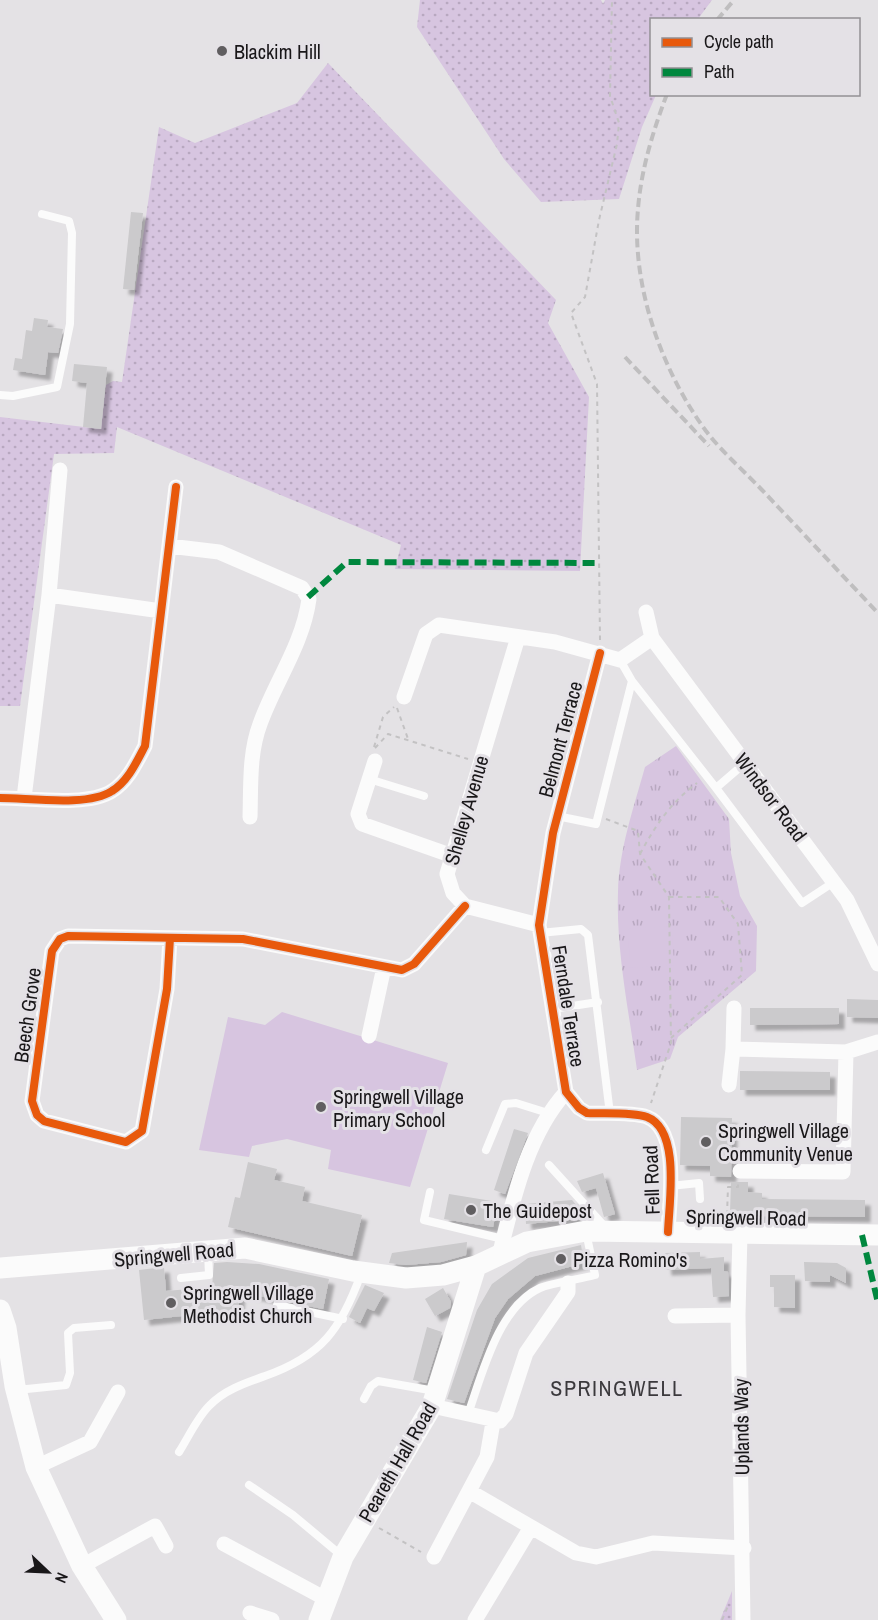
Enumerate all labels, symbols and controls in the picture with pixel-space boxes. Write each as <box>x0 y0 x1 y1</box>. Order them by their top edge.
legend <box>650 18 860 96</box>
text: Cycle path <box>704 29 774 54</box>
place label: Blackim Hill <box>234 38 321 65</box>
marker: Blackim Hill <box>215 44 229 58</box>
text: Path <box>704 59 734 84</box>
street label: Belmont Terrace <box>532 678 588 800</box>
street label: Windsor Road <box>729 747 813 847</box>
street label: Shelley Avenue <box>437 752 495 868</box>
street label: Ferndale Terrace <box>546 943 592 1069</box>
street label: Beech Grove <box>7 966 47 1064</box>
place label: Springwell Village Primary School <box>333 1083 464 1133</box>
marker: Springwell Village Primary School <box>314 1100 328 1114</box>
place label: Springwell Village Community Venue <box>718 1117 853 1167</box>
marker: Springwell Village Community Venue <box>699 1135 713 1149</box>
street label: Fell Road <box>636 1145 666 1215</box>
place label: The Guidepost <box>483 1197 592 1224</box>
street label: Springwell Road <box>686 1202 806 1232</box>
marker: The Guidepost <box>464 1203 478 1217</box>
street label: Springwell Road <box>113 1235 235 1273</box>
place label: Pizza Romino's <box>573 1246 687 1273</box>
marker: Pizza Romino's <box>554 1252 568 1266</box>
place label: Springwell Village Methodist Church <box>183 1279 314 1329</box>
marker: Springwell Village Methodist Church <box>164 1296 178 1310</box>
district label: SPRINGWELL <box>550 1373 684 1403</box>
street label: Uplands Way <box>727 1378 755 1476</box>
street label: Peareth Hall Road <box>352 1397 442 1527</box>
north arrow <box>18 1542 78 1602</box>
text: N <box>50 1569 74 1587</box>

